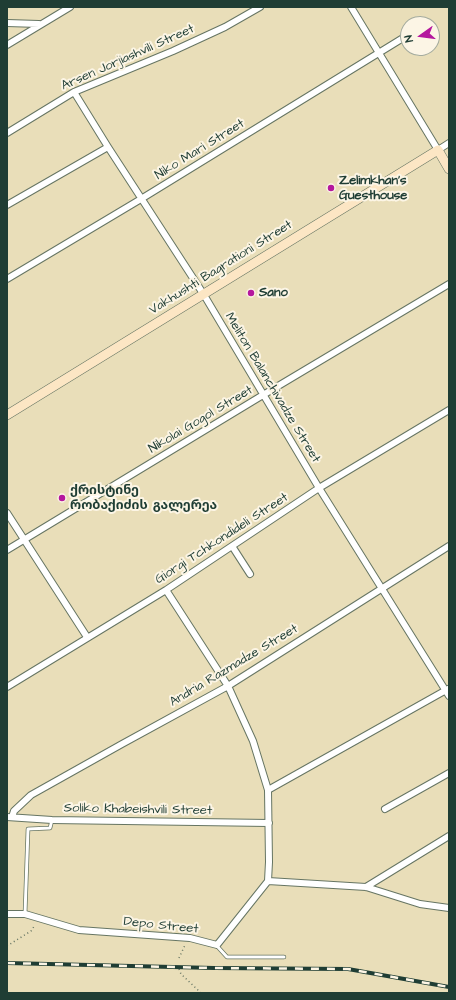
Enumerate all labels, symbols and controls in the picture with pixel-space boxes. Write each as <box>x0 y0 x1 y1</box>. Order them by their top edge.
north arrow <box>400 16 440 56</box>
street label: Arsen Jorjiashvili Street <box>59 22 197 94</box>
text: N <box>401 34 417 44</box>
street label: Niko Mari Street <box>152 116 248 184</box>
place label: Zelimkhan's Guesthouse <box>339 173 407 204</box>
marker: Zelimkhan's Guesthouse <box>326 183 336 193</box>
street label: Vakhushti Bagrationi Street <box>147 217 295 319</box>
place label: Sano <box>259 285 288 301</box>
marker: Sano <box>246 288 256 298</box>
street label: Meliton Balanchivadze Street <box>221 310 323 466</box>
street label: Nikolai Gogol Street <box>146 383 256 457</box>
place label: ქრისტინე რობაქიძის გალერეა <box>70 483 217 514</box>
street label: Giorgi Tchkondideli Street <box>153 490 291 588</box>
marker: ქრისტინე რობაქიძის გალერეა <box>57 493 67 503</box>
street label: Andria Razmadze Street <box>167 621 301 711</box>
street label: Soliko Khabeishvili Street <box>64 801 212 819</box>
street label: Depo Street <box>123 914 199 938</box>

